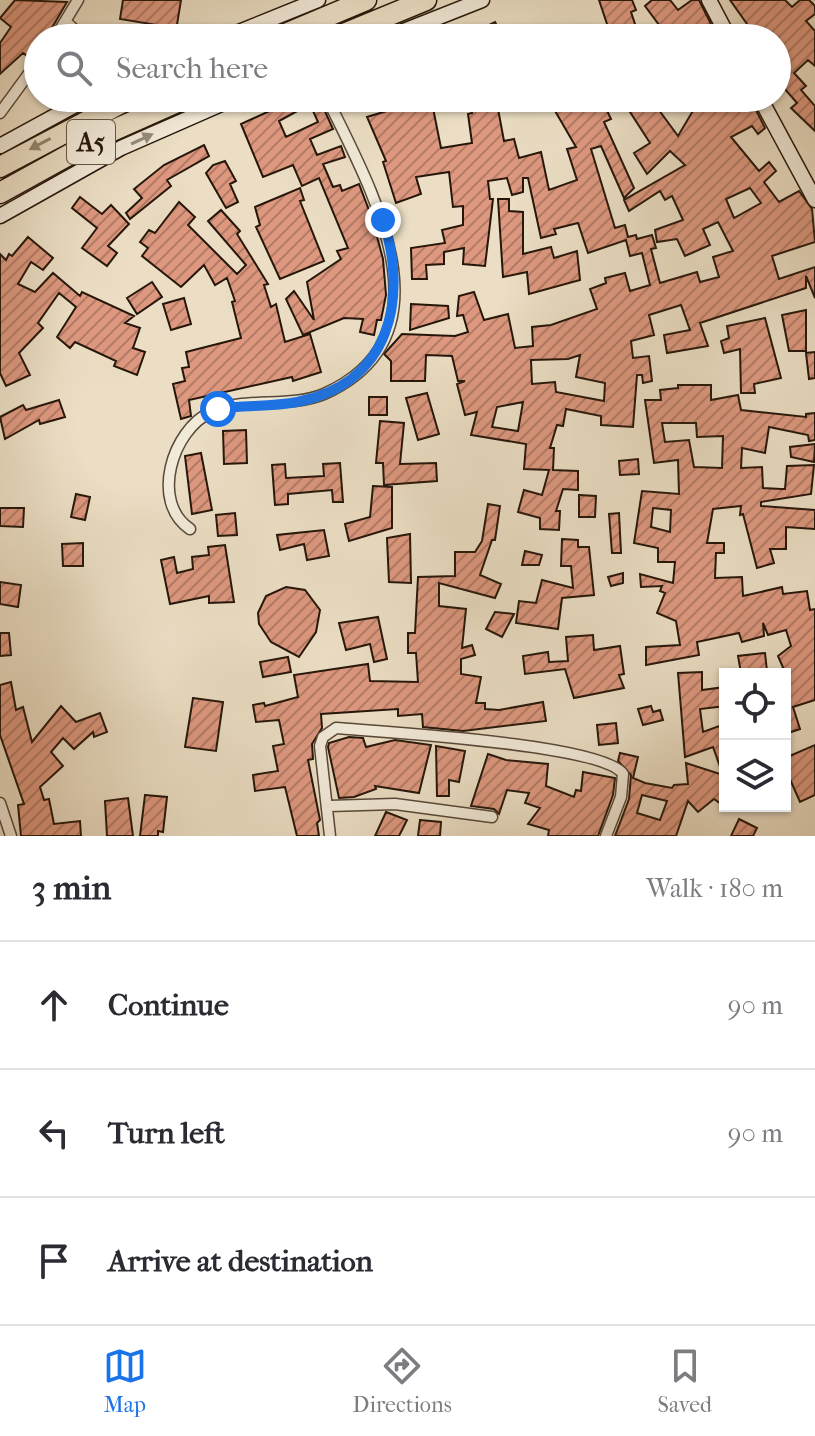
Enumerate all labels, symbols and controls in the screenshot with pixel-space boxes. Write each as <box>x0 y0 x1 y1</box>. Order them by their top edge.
search box <box>24 24 791 112</box>
icon: search <box>52 46 96 90</box>
text: Search here <box>116 51 268 86</box>
road number: A5 <box>67 120 115 164</box>
one-way arrow <box>130 132 154 145</box>
one-way arrow <box>28 137 51 150</box>
route end <box>365 202 401 238</box>
route start <box>200 391 236 427</box>
map controls <box>719 668 791 812</box>
button: locate <box>719 668 791 740</box>
button: layers <box>719 740 791 812</box>
text: 3 min <box>32 868 111 908</box>
text: Walk · 180 m <box>646 873 783 904</box>
icon: ahead <box>32 983 76 1027</box>
text: Continue <box>108 988 229 1023</box>
text: 90 m <box>728 990 783 1021</box>
icon: left <box>32 1111 76 1155</box>
text: Turn left <box>108 1116 225 1151</box>
text: 90 m <box>728 1118 783 1149</box>
icon: arrive <box>32 1239 76 1283</box>
text: Arrive at destination <box>108 1244 373 1279</box>
tab: Map <box>103 1344 147 1418</box>
tab: Directions <box>353 1344 452 1418</box>
tab: Saved <box>658 1344 712 1418</box>

